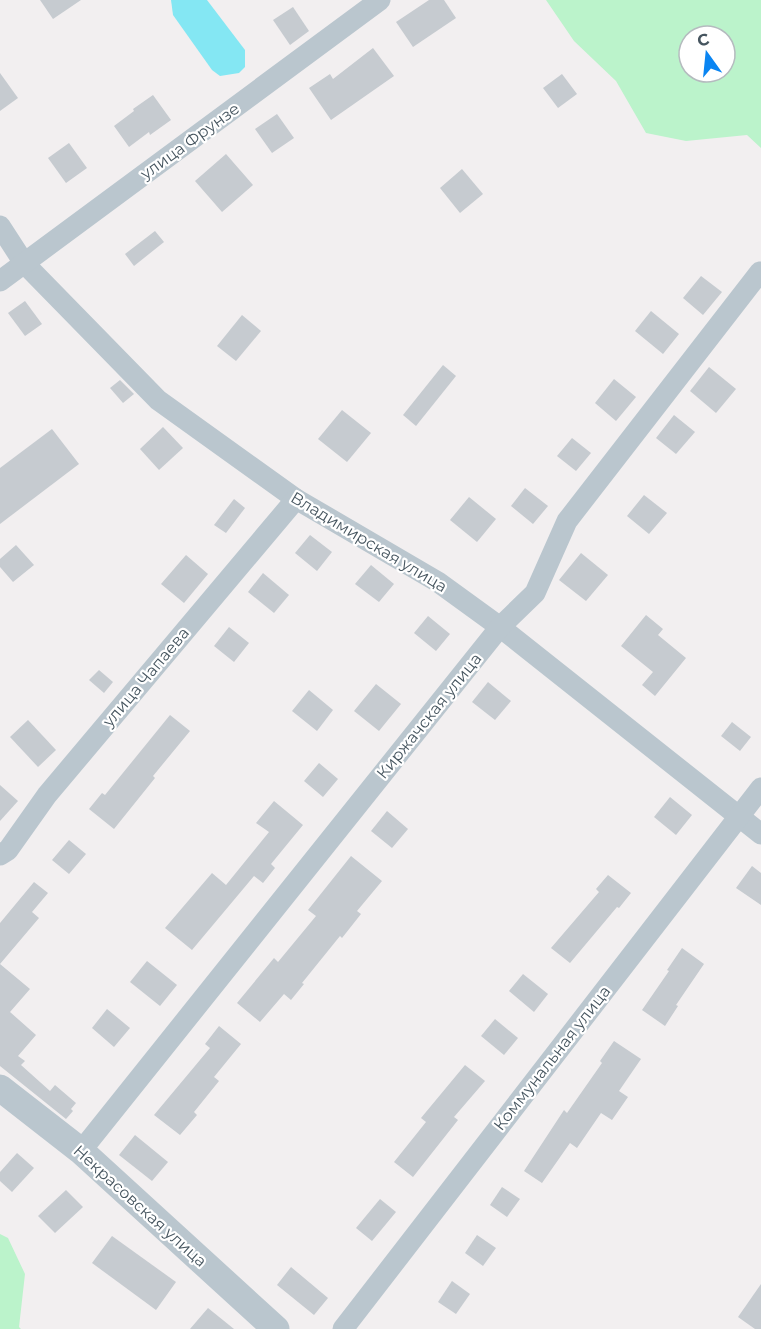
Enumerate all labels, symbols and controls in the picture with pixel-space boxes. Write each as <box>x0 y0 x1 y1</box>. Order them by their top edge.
north arrow <box>677 24 737 84</box>
text: С <box>695 29 712 51</box>
street label: улица Фрунзе <box>136 99 243 184</box>
street label: Владимирская улица <box>287 488 451 596</box>
street label: улица Чапаева <box>98 623 193 731</box>
street label: Киржачская улица <box>373 649 485 783</box>
street label: Коммунальная улица <box>490 982 614 1134</box>
street label: Некрасовская улица <box>69 1141 211 1271</box>

